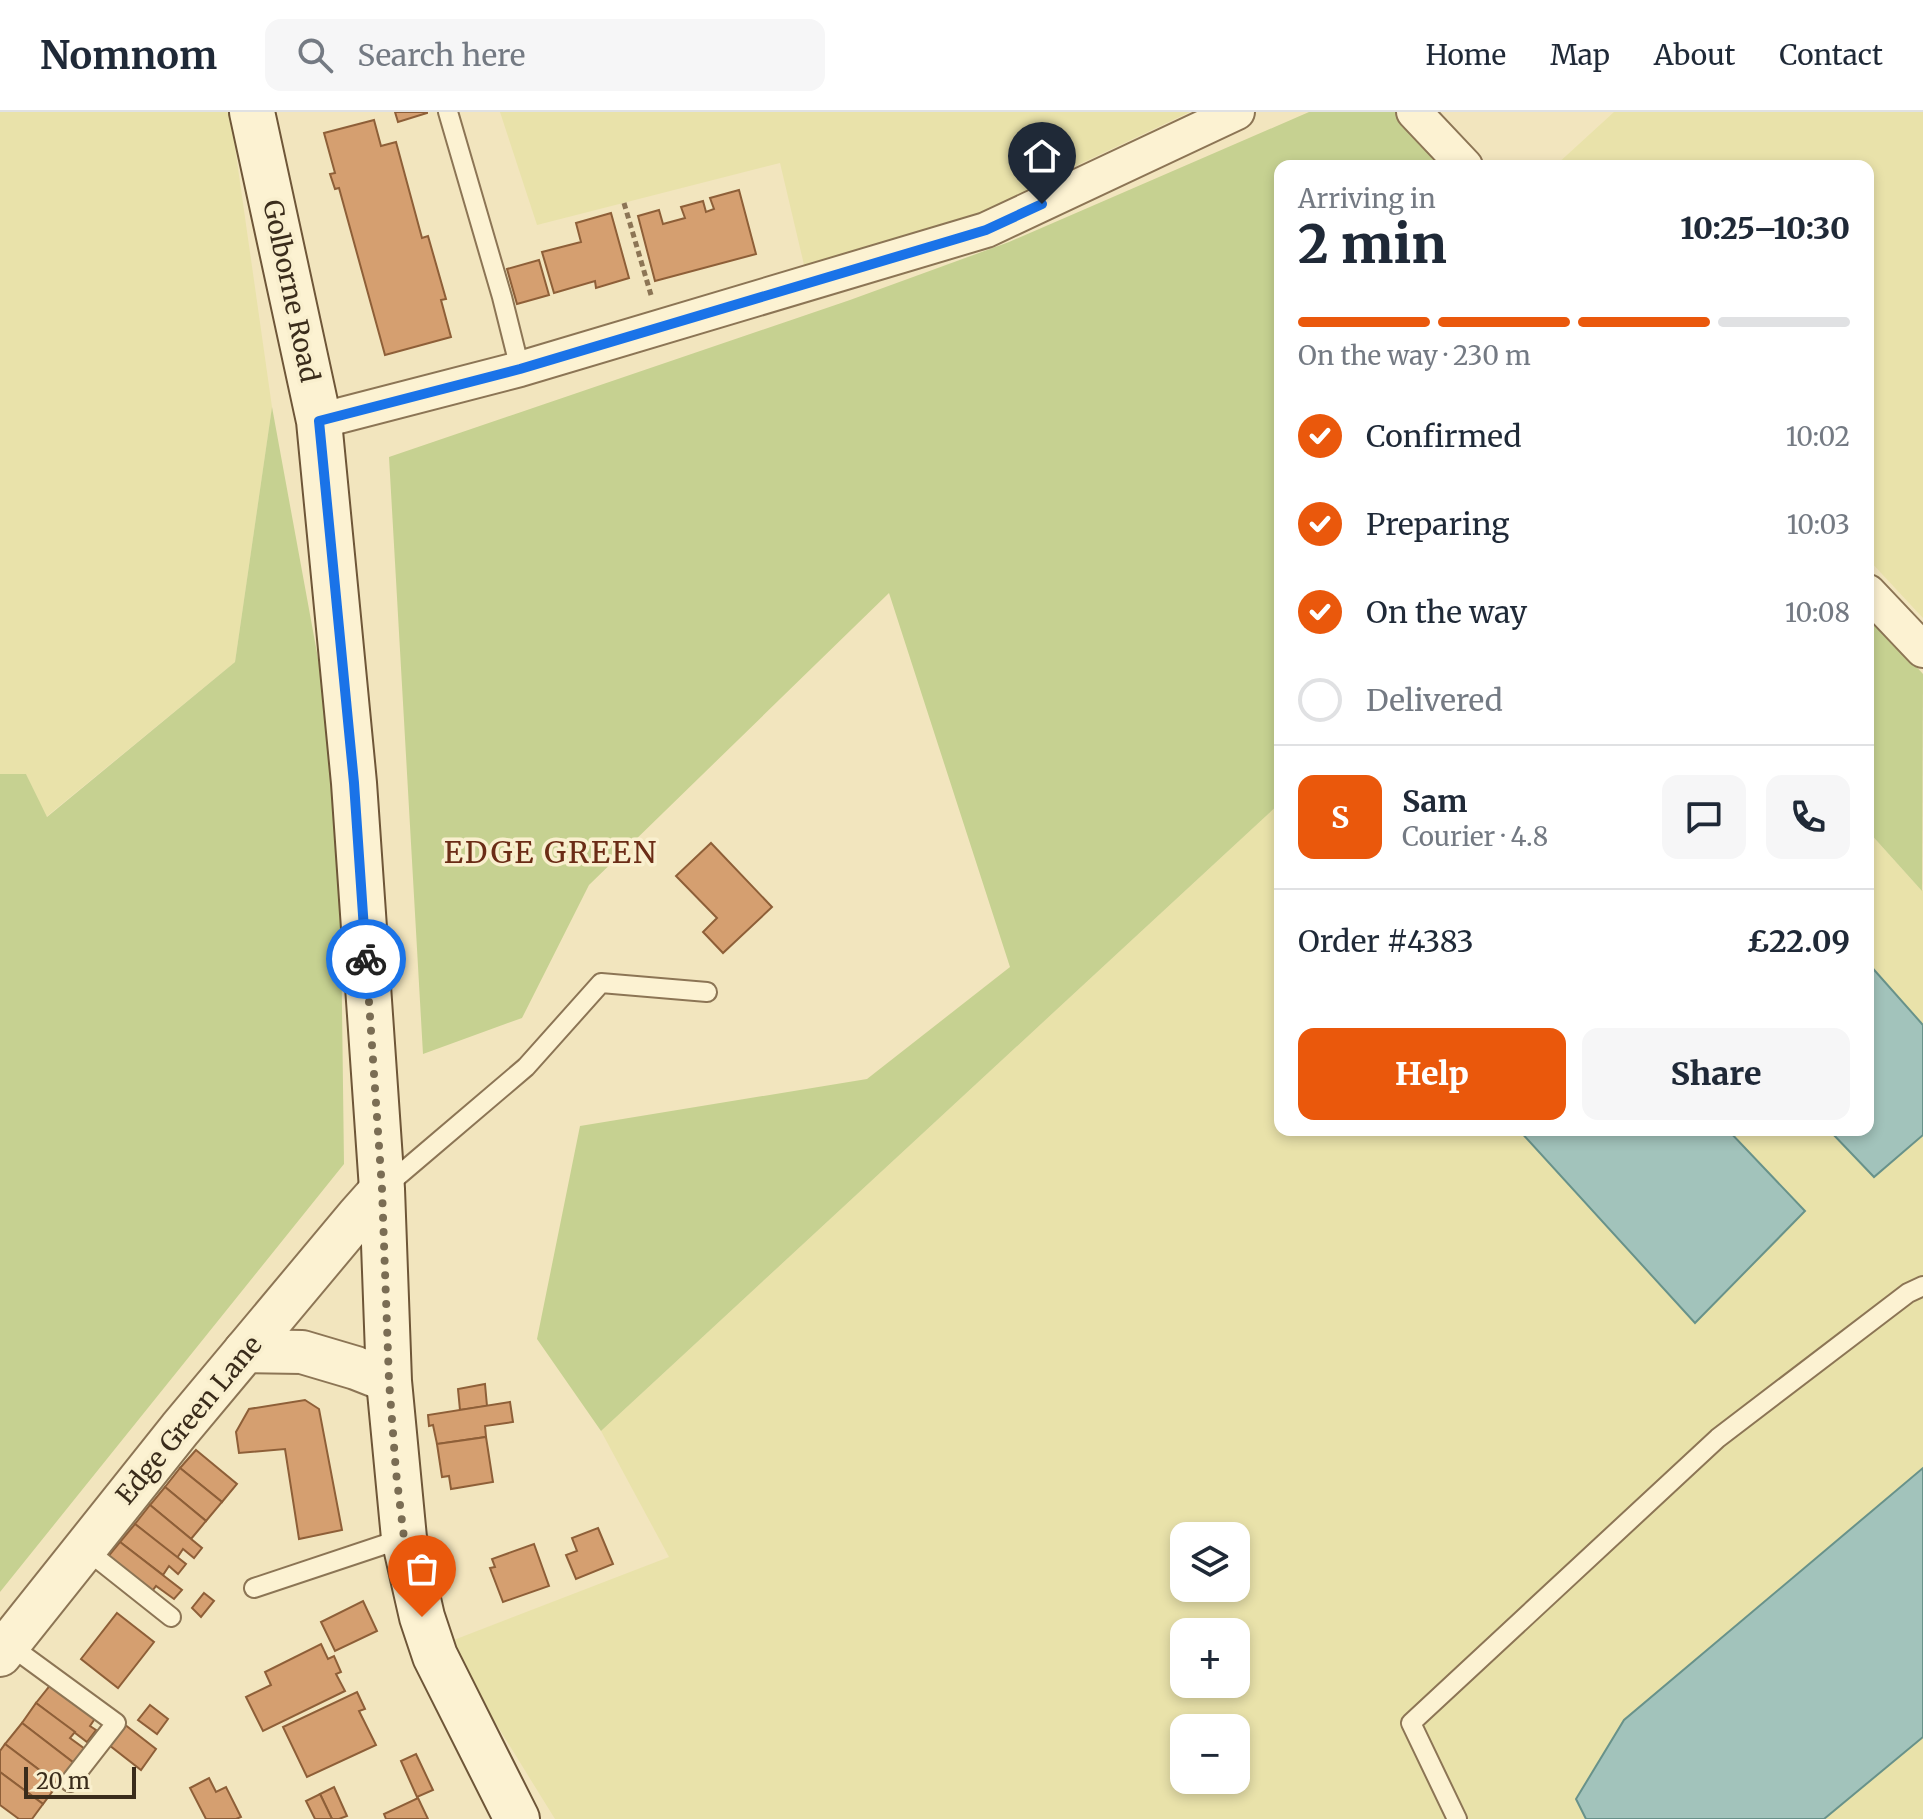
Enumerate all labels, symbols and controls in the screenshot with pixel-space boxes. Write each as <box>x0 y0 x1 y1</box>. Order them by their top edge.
search box <box>265 19 825 91</box>
text: Nomnom <box>40 32 217 79</box>
icon: search <box>293 33 337 77</box>
text: Search here <box>357 36 525 74</box>
text: Home <box>1425 37 1506 73</box>
text: Map <box>1550 37 1610 73</box>
text: About <box>1654 37 1735 73</box>
text: Contact <box>1779 37 1883 73</box>
pin <box>1008 122 1076 204</box>
icon: home <box>1020 134 1064 178</box>
text: Arriving in <box>1298 182 1436 215</box>
street label: Golborne Road <box>256 197 327 385</box>
text: 10:25–10:30 <box>1680 209 1850 247</box>
text: 2 min <box>1298 212 1447 277</box>
text: On the way · 230 m <box>1298 339 1531 372</box>
icon: check <box>1298 414 1342 458</box>
text: Confirmed <box>1366 417 1521 455</box>
text: 10:02 <box>1786 420 1850 453</box>
icon: check <box>1298 502 1342 546</box>
text: Preparing <box>1366 505 1509 543</box>
text: 10:03 <box>1787 508 1850 541</box>
icon: check <box>1298 590 1342 634</box>
text: On the way <box>1366 593 1527 631</box>
text: 10:08 <box>1785 596 1850 629</box>
text: Delivered <box>1366 681 1503 719</box>
button: chat <box>1662 775 1746 859</box>
button: phone <box>1766 775 1850 859</box>
text: Sam <box>1402 782 1467 820</box>
text: S <box>1331 798 1349 836</box>
text: Courier · 4.8 <box>1402 820 1548 853</box>
district label: EDGE GREEN <box>444 833 658 871</box>
courier <box>326 919 406 999</box>
text: Order #4383 <box>1298 922 1474 960</box>
text: £22.09 <box>1747 922 1850 960</box>
icon: bike <box>344 937 388 981</box>
button: Help <box>1298 1028 1566 1120</box>
button: Share <box>1582 1028 1850 1120</box>
street label: Edge Green Lane <box>109 1329 269 1511</box>
map controls <box>1170 1522 1250 1794</box>
button: layers <box>1170 1522 1250 1602</box>
pin <box>388 1535 456 1617</box>
icon: bag <box>400 1547 444 1591</box>
button: + <box>1170 1618 1250 1698</box>
button: − <box>1170 1714 1250 1794</box>
scale bar <box>24 1763 136 1799</box>
text: 20 m <box>36 1767 90 1795</box>

